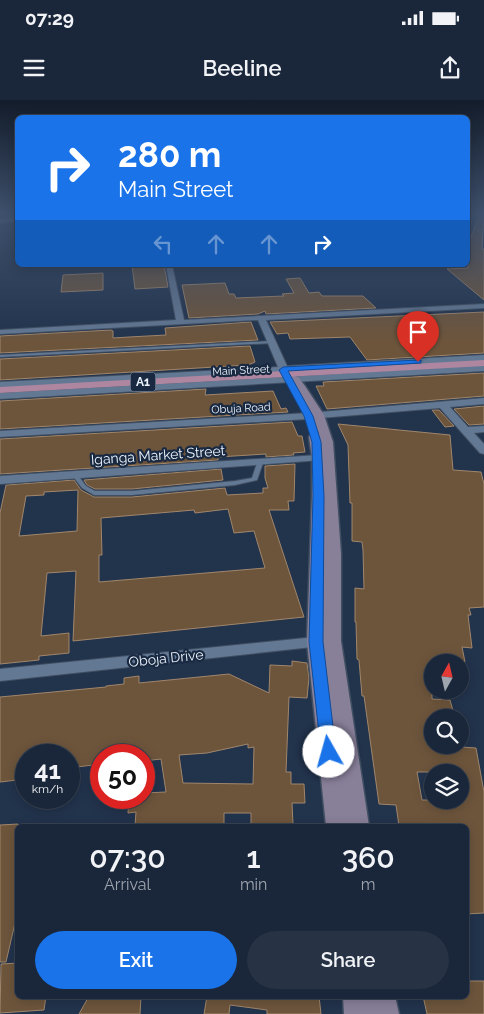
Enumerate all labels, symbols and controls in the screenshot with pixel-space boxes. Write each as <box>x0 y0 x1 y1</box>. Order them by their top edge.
text: 07:29 <box>25 7 74 29</box>
icon: menu <box>20 54 48 82</box>
icon: share <box>436 54 464 82</box>
text: Beeline <box>202 55 282 81</box>
text: 280 m <box>118 134 221 175</box>
icon: right <box>35 135 100 200</box>
text: Main Street <box>118 176 233 202</box>
icon: left <box>149 230 177 258</box>
icon: ahead <box>202 230 230 258</box>
icon: ahead <box>255 230 283 258</box>
icon: right <box>308 230 336 258</box>
pin <box>397 311 439 362</box>
icon: arrive <box>404 318 432 346</box>
street label: Main Street <box>212 362 270 379</box>
road number: A1 <box>130 372 156 392</box>
street label: Obuja Road <box>211 400 271 417</box>
street label: Iganga Market Street <box>90 442 226 468</box>
street label: Oboja Drive <box>128 646 204 670</box>
north arrow <box>424 654 469 699</box>
map controls <box>424 654 469 809</box>
button: search <box>424 709 469 754</box>
position arrow <box>302 725 354 777</box>
speed limit sign: 50 <box>90 744 155 809</box>
text: 41 <box>34 755 61 785</box>
button: layers <box>424 764 469 809</box>
text: km/h <box>32 782 63 796</box>
text: 07:30 <box>89 840 166 875</box>
text: 1 <box>247 840 261 875</box>
text: 360 <box>342 840 395 875</box>
text: Arrival <box>104 875 151 894</box>
text: min <box>240 875 267 894</box>
text: m <box>361 875 376 894</box>
button: Exit <box>35 931 237 989</box>
button: Share <box>247 931 449 989</box>

